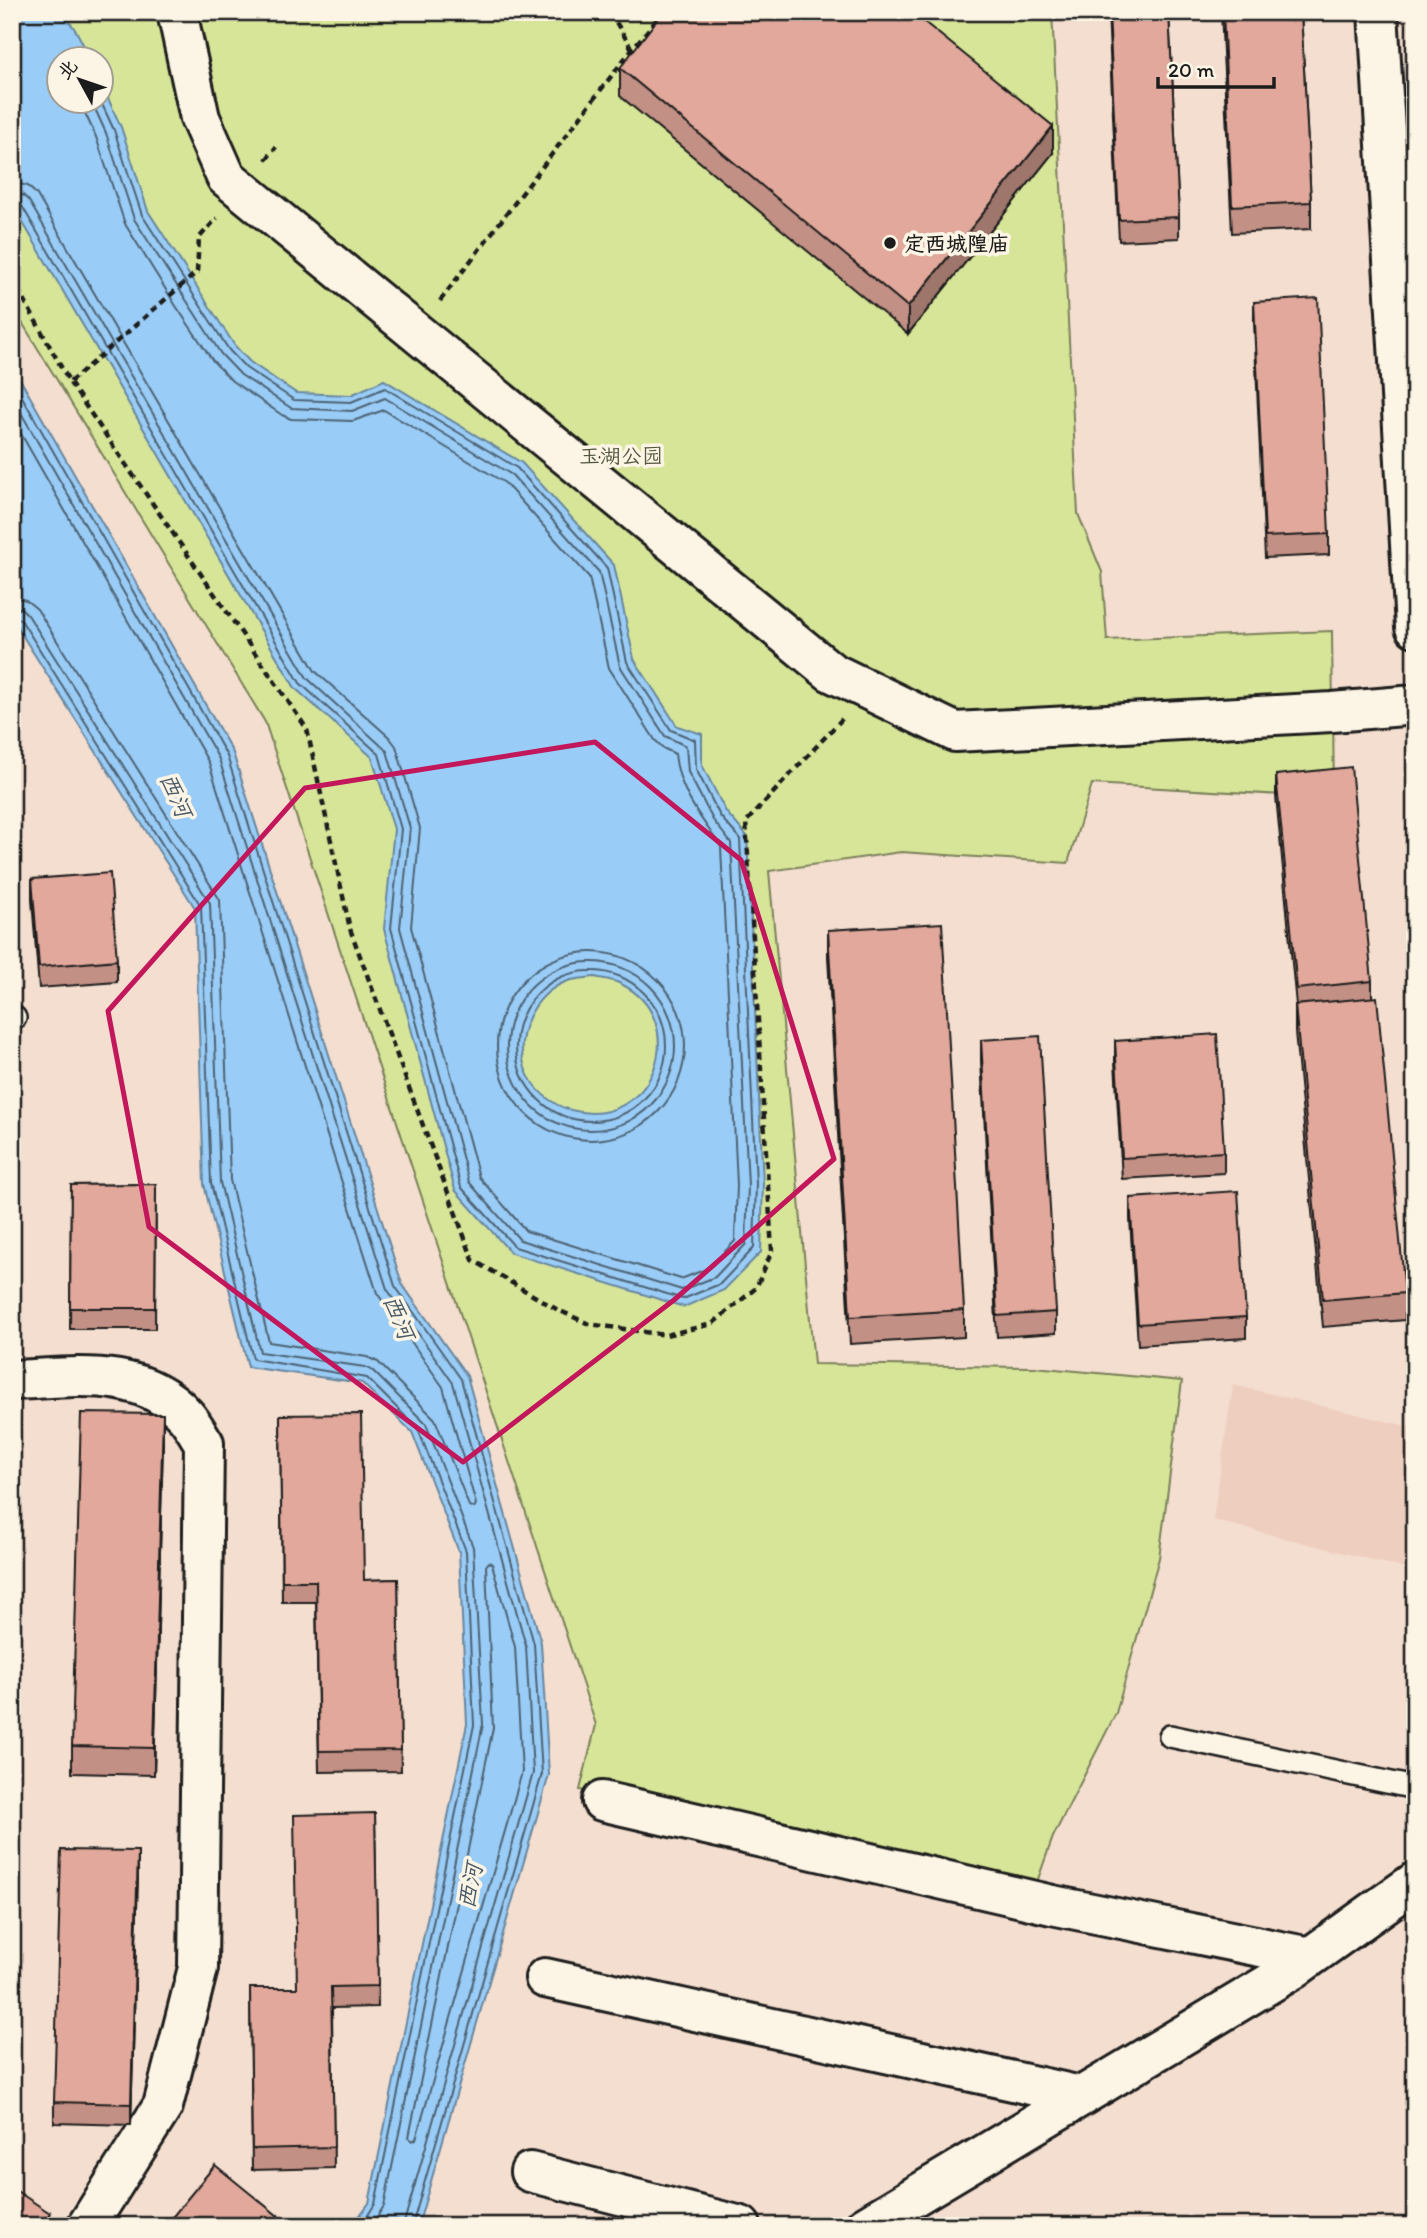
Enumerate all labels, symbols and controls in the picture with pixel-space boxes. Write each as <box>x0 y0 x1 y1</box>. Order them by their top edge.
north arrow <box>46 46 116 116</box>
scale bar <box>1158 46 1273 90</box>
text: 北 <box>52 55 82 84</box>
text: 20 m <box>1168 57 1215 82</box>
place label: 定西城隍庙 <box>904 231 1009 256</box>
marker: 定西城隍庙 <box>882 235 898 251</box>
park label: 玉湖公园 <box>579 443 663 468</box>
water label: 西河 <box>154 768 200 825</box>
water label: 西河 <box>377 1290 422 1347</box>
water label: 西河 <box>452 1857 489 1911</box>

